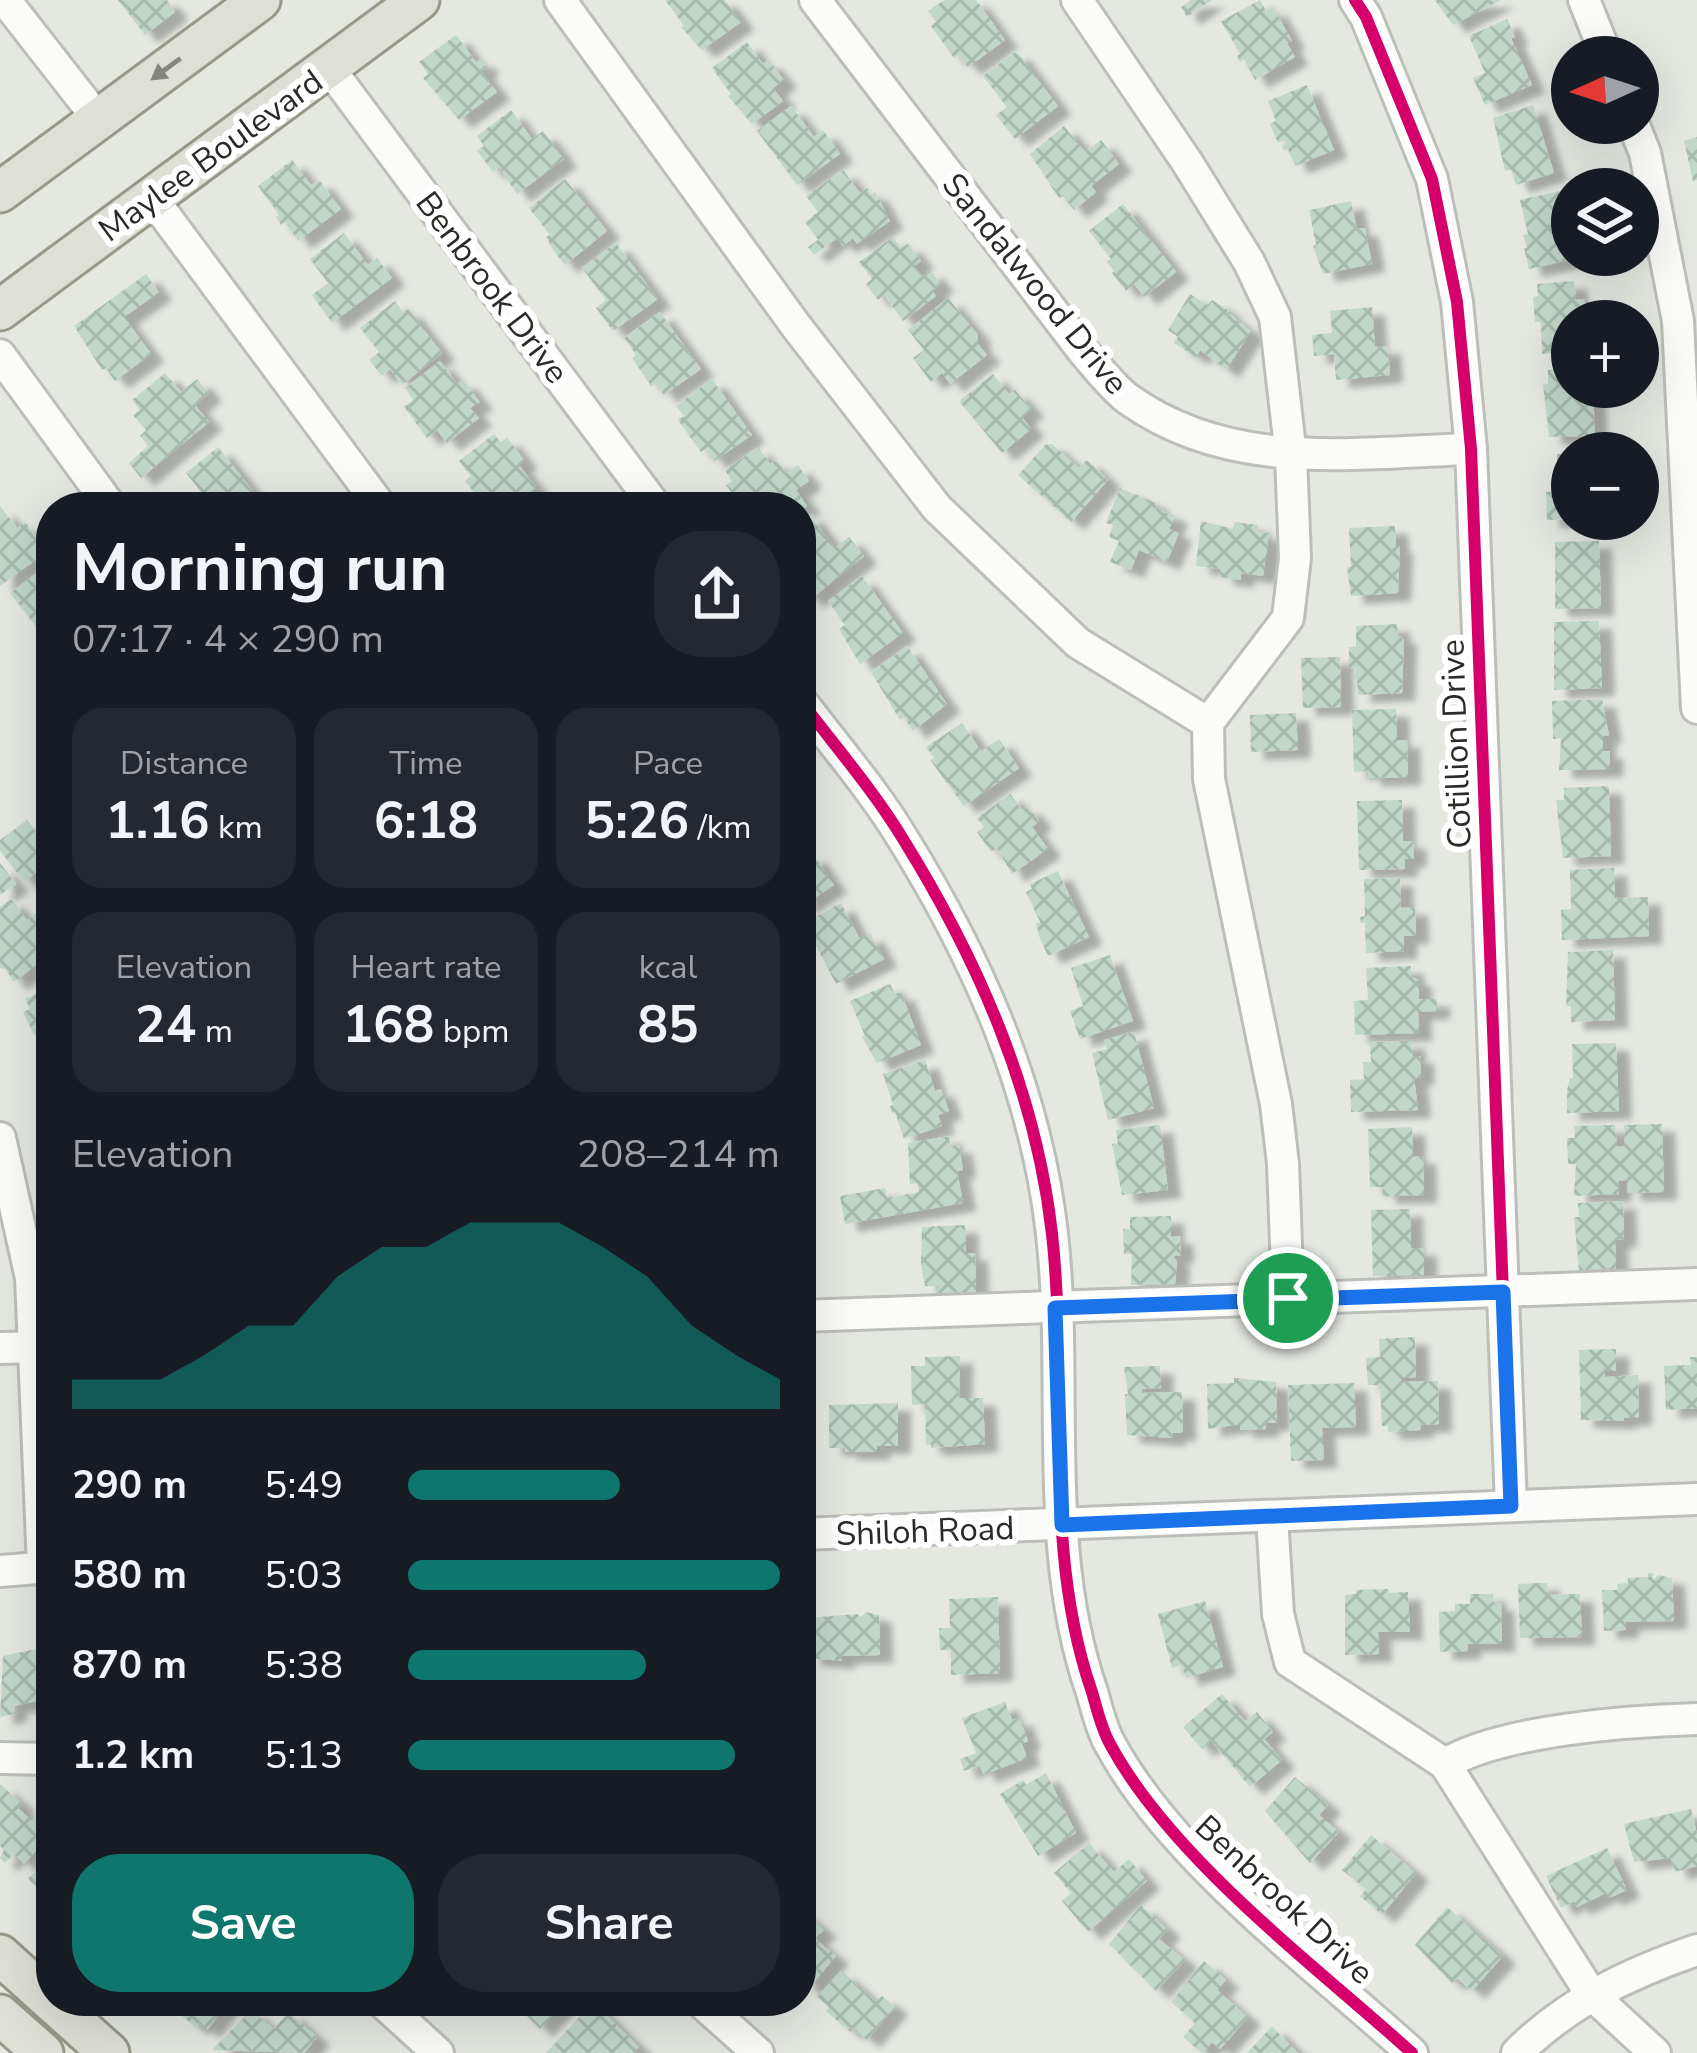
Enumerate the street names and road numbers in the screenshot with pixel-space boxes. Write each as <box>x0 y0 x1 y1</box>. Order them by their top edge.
street label: Maylee Boulevard <box>90 60 332 253</box>
street label: Sandalwood Drive <box>931 164 1138 404</box>
street label: Benbrook Drive <box>405 183 579 393</box>
street label: Cotillion Drive <box>1430 638 1483 849</box>
street label: Shiloh Road <box>835 1506 1015 1557</box>
street label: Benbrook Drive <box>1185 1805 1383 1995</box>

